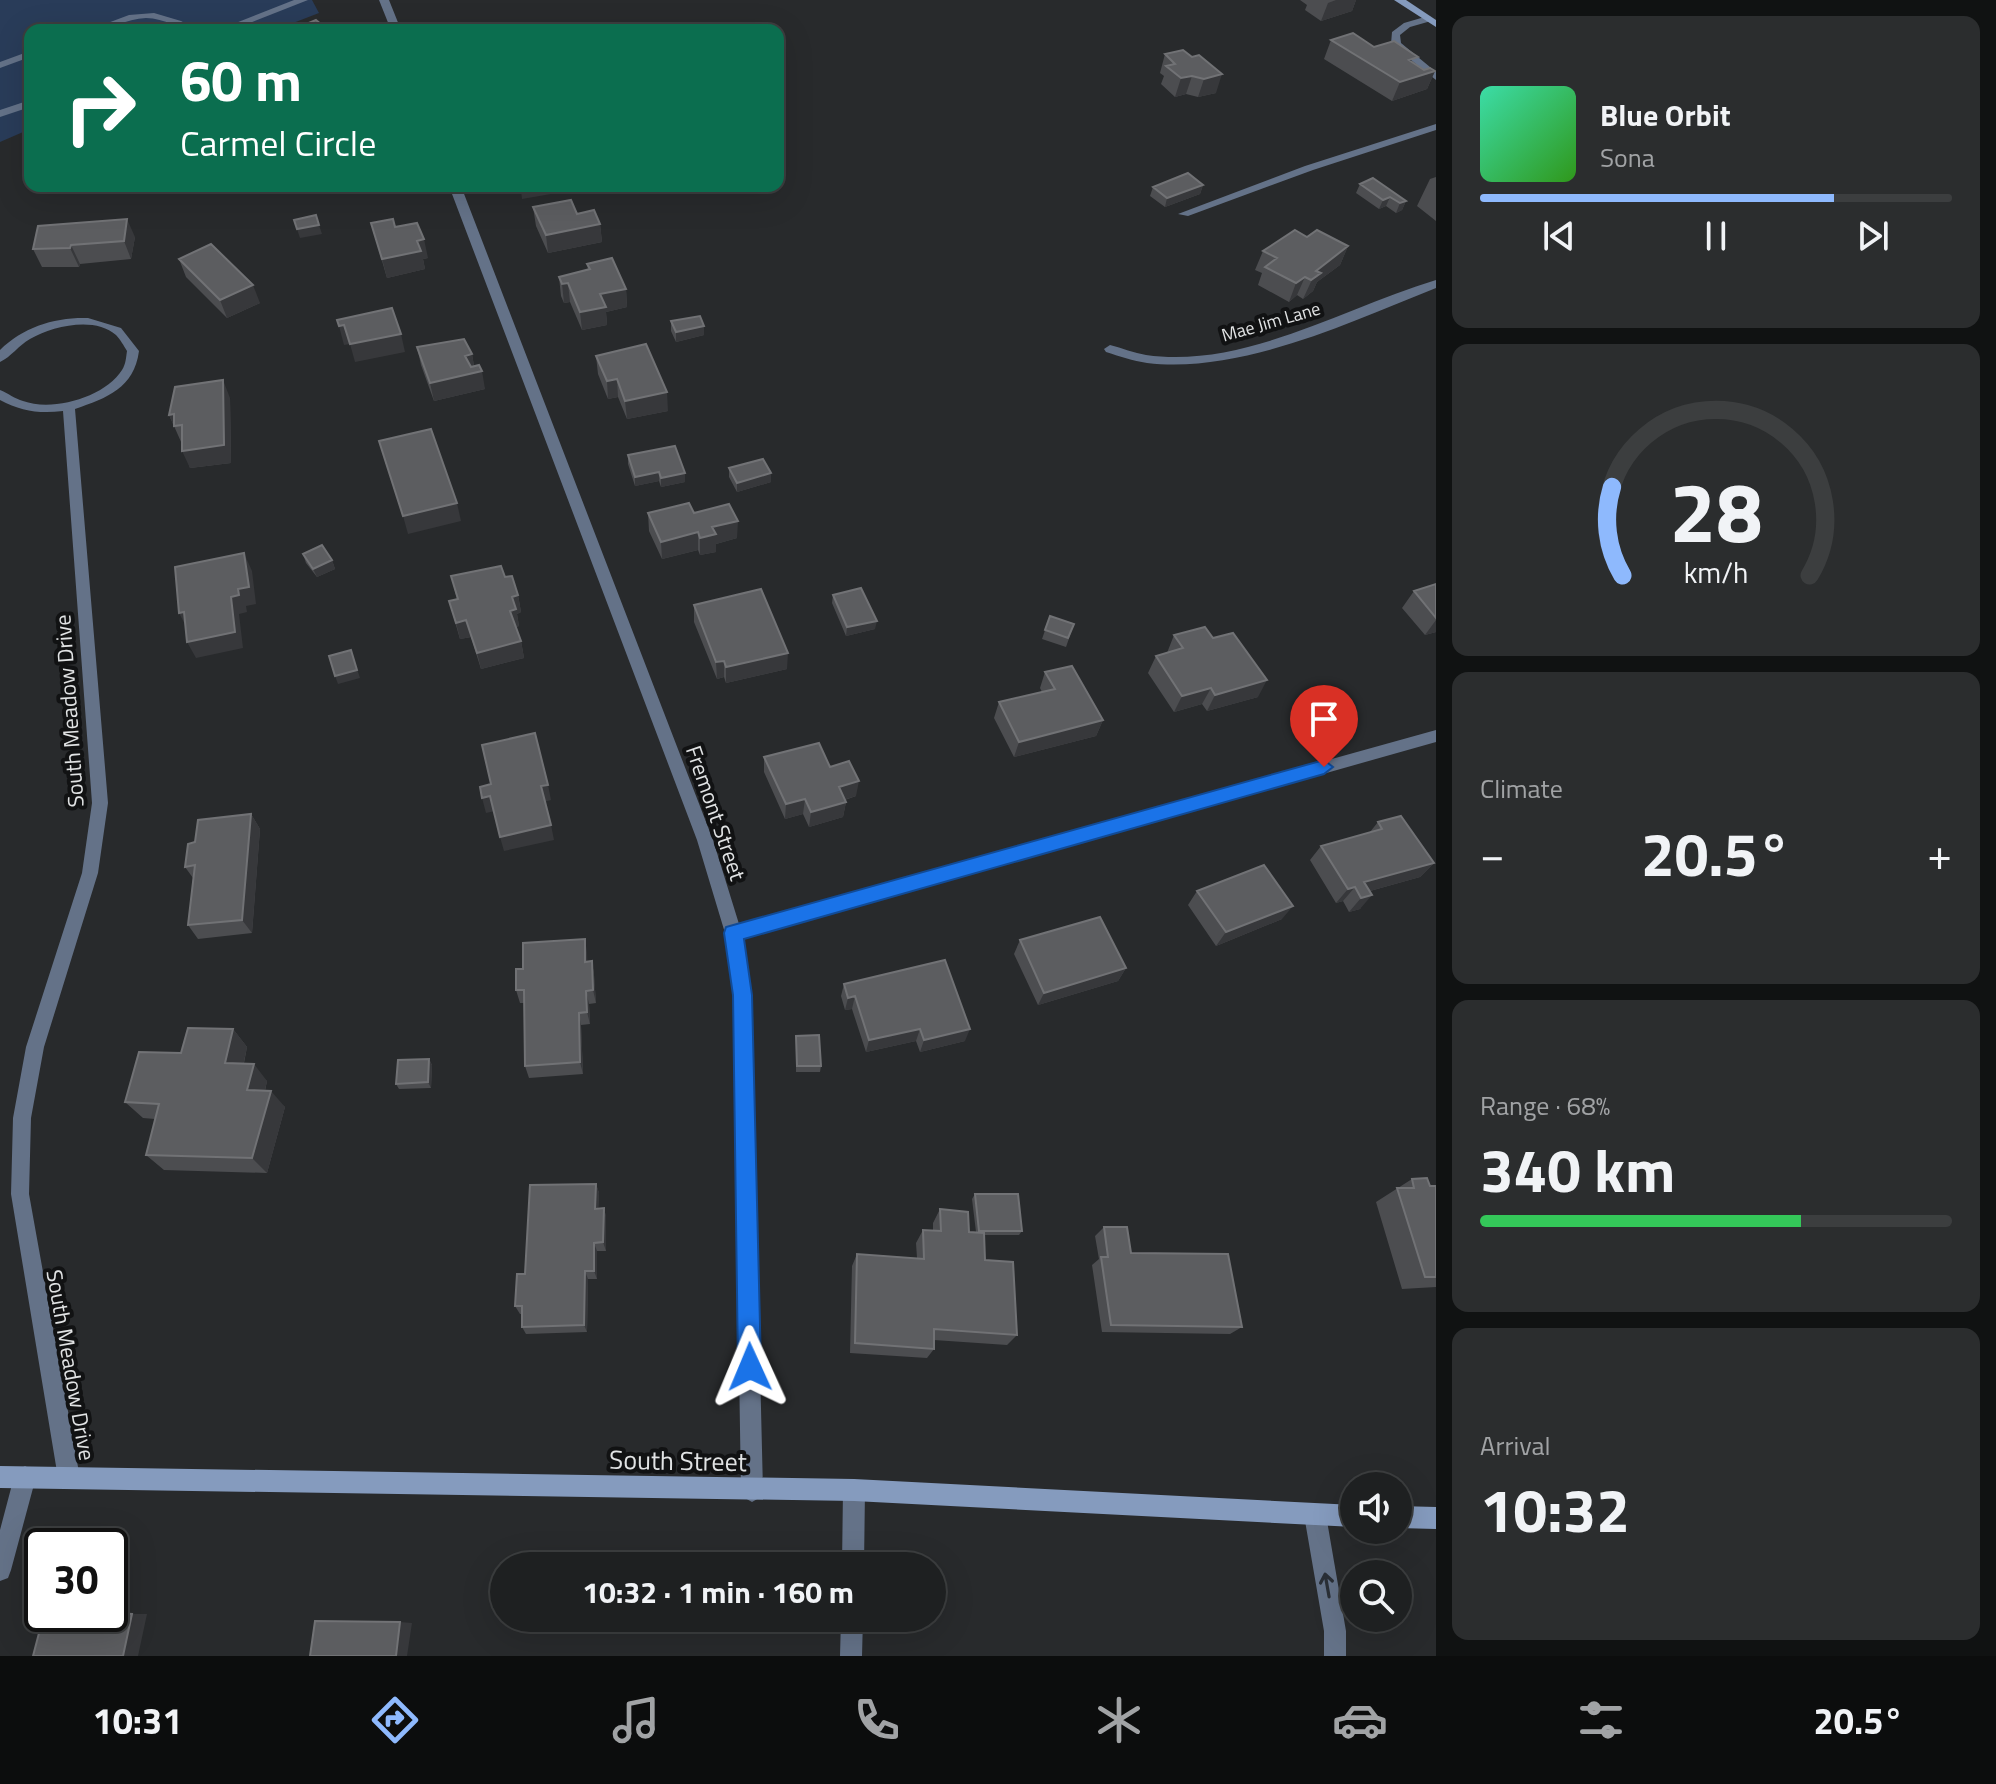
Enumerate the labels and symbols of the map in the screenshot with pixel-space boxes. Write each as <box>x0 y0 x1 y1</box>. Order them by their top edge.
street label: Mae Jim Lane <box>1218 295 1323 349</box>
street label: South Meadow Drive <box>45 614 93 808</box>
pin <box>1290 685 1358 767</box>
street label: Fremont Street <box>677 741 755 885</box>
street label: South Meadow Drive <box>38 1267 104 1463</box>
position arrow <box>708 1325 792 1409</box>
street label: South Street <box>609 1440 747 1481</box>
speed limit sign: 30 <box>24 1528 128 1632</box>
one-way arrow <box>1319 1573 1334 1598</box>

